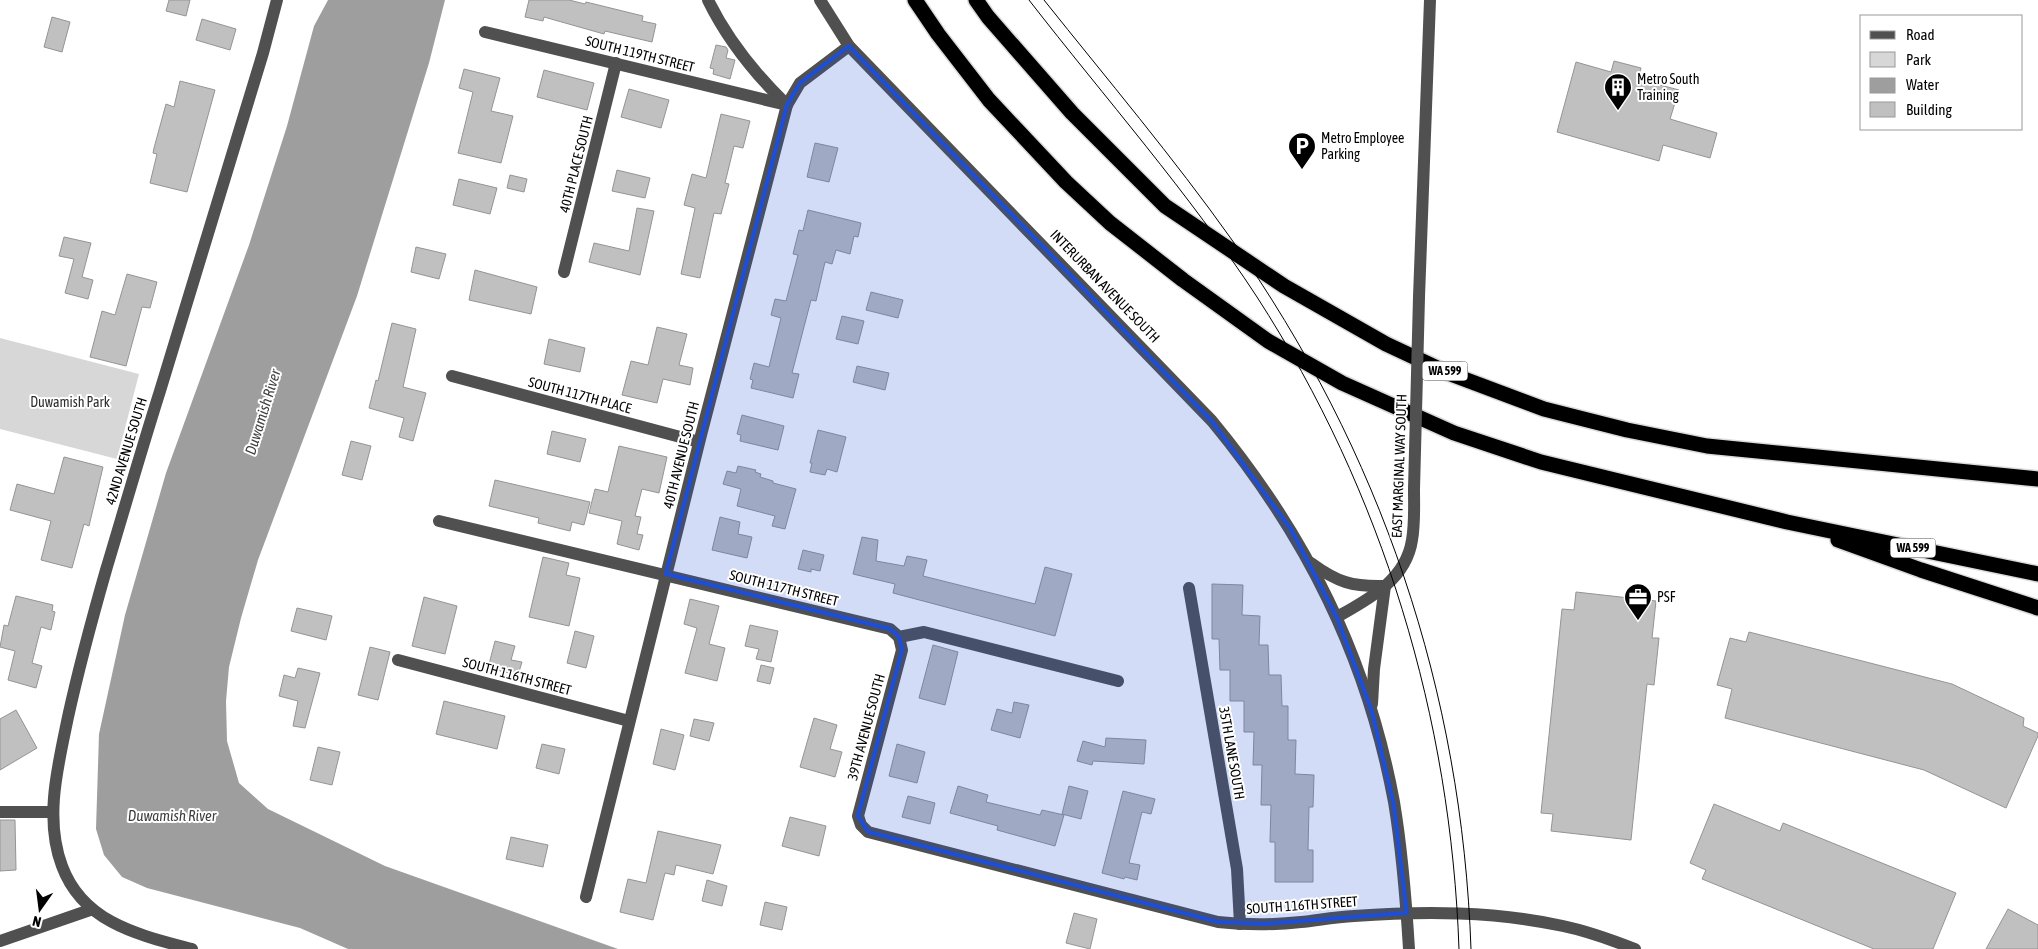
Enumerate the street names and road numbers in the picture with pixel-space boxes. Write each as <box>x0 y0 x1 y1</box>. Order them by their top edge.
street label: SOUTH 119TH STREET <box>584 33 696 75</box>
street label: 40TH PLACE SOUTH <box>556 114 596 214</box>
street label: INTERURBAN AVENUE SOUTH <box>1047 226 1163 346</box>
road number: WA 599 <box>1422 362 1468 381</box>
street label: SOUTH 117TH PLACE <box>527 374 633 416</box>
street label: EAST MARGINAL WAY SOUTH <box>1388 394 1410 538</box>
street label: 42ND AVENUE SOUTH <box>102 395 150 507</box>
street label: 40TH AVENUE SOUTH <box>660 400 702 510</box>
road number: WA 599 <box>1890 538 1936 558</box>
street label: SOUTH 117TH STREET <box>728 567 840 609</box>
street label: SOUTH 116TH STREET <box>461 654 573 698</box>
street label: 39TH AVENUE SOUTH <box>844 672 888 782</box>
street label: 35TH LANE SOUTH <box>1216 705 1248 801</box>
street label: SOUTH 116TH STREET <box>1246 893 1358 917</box>

